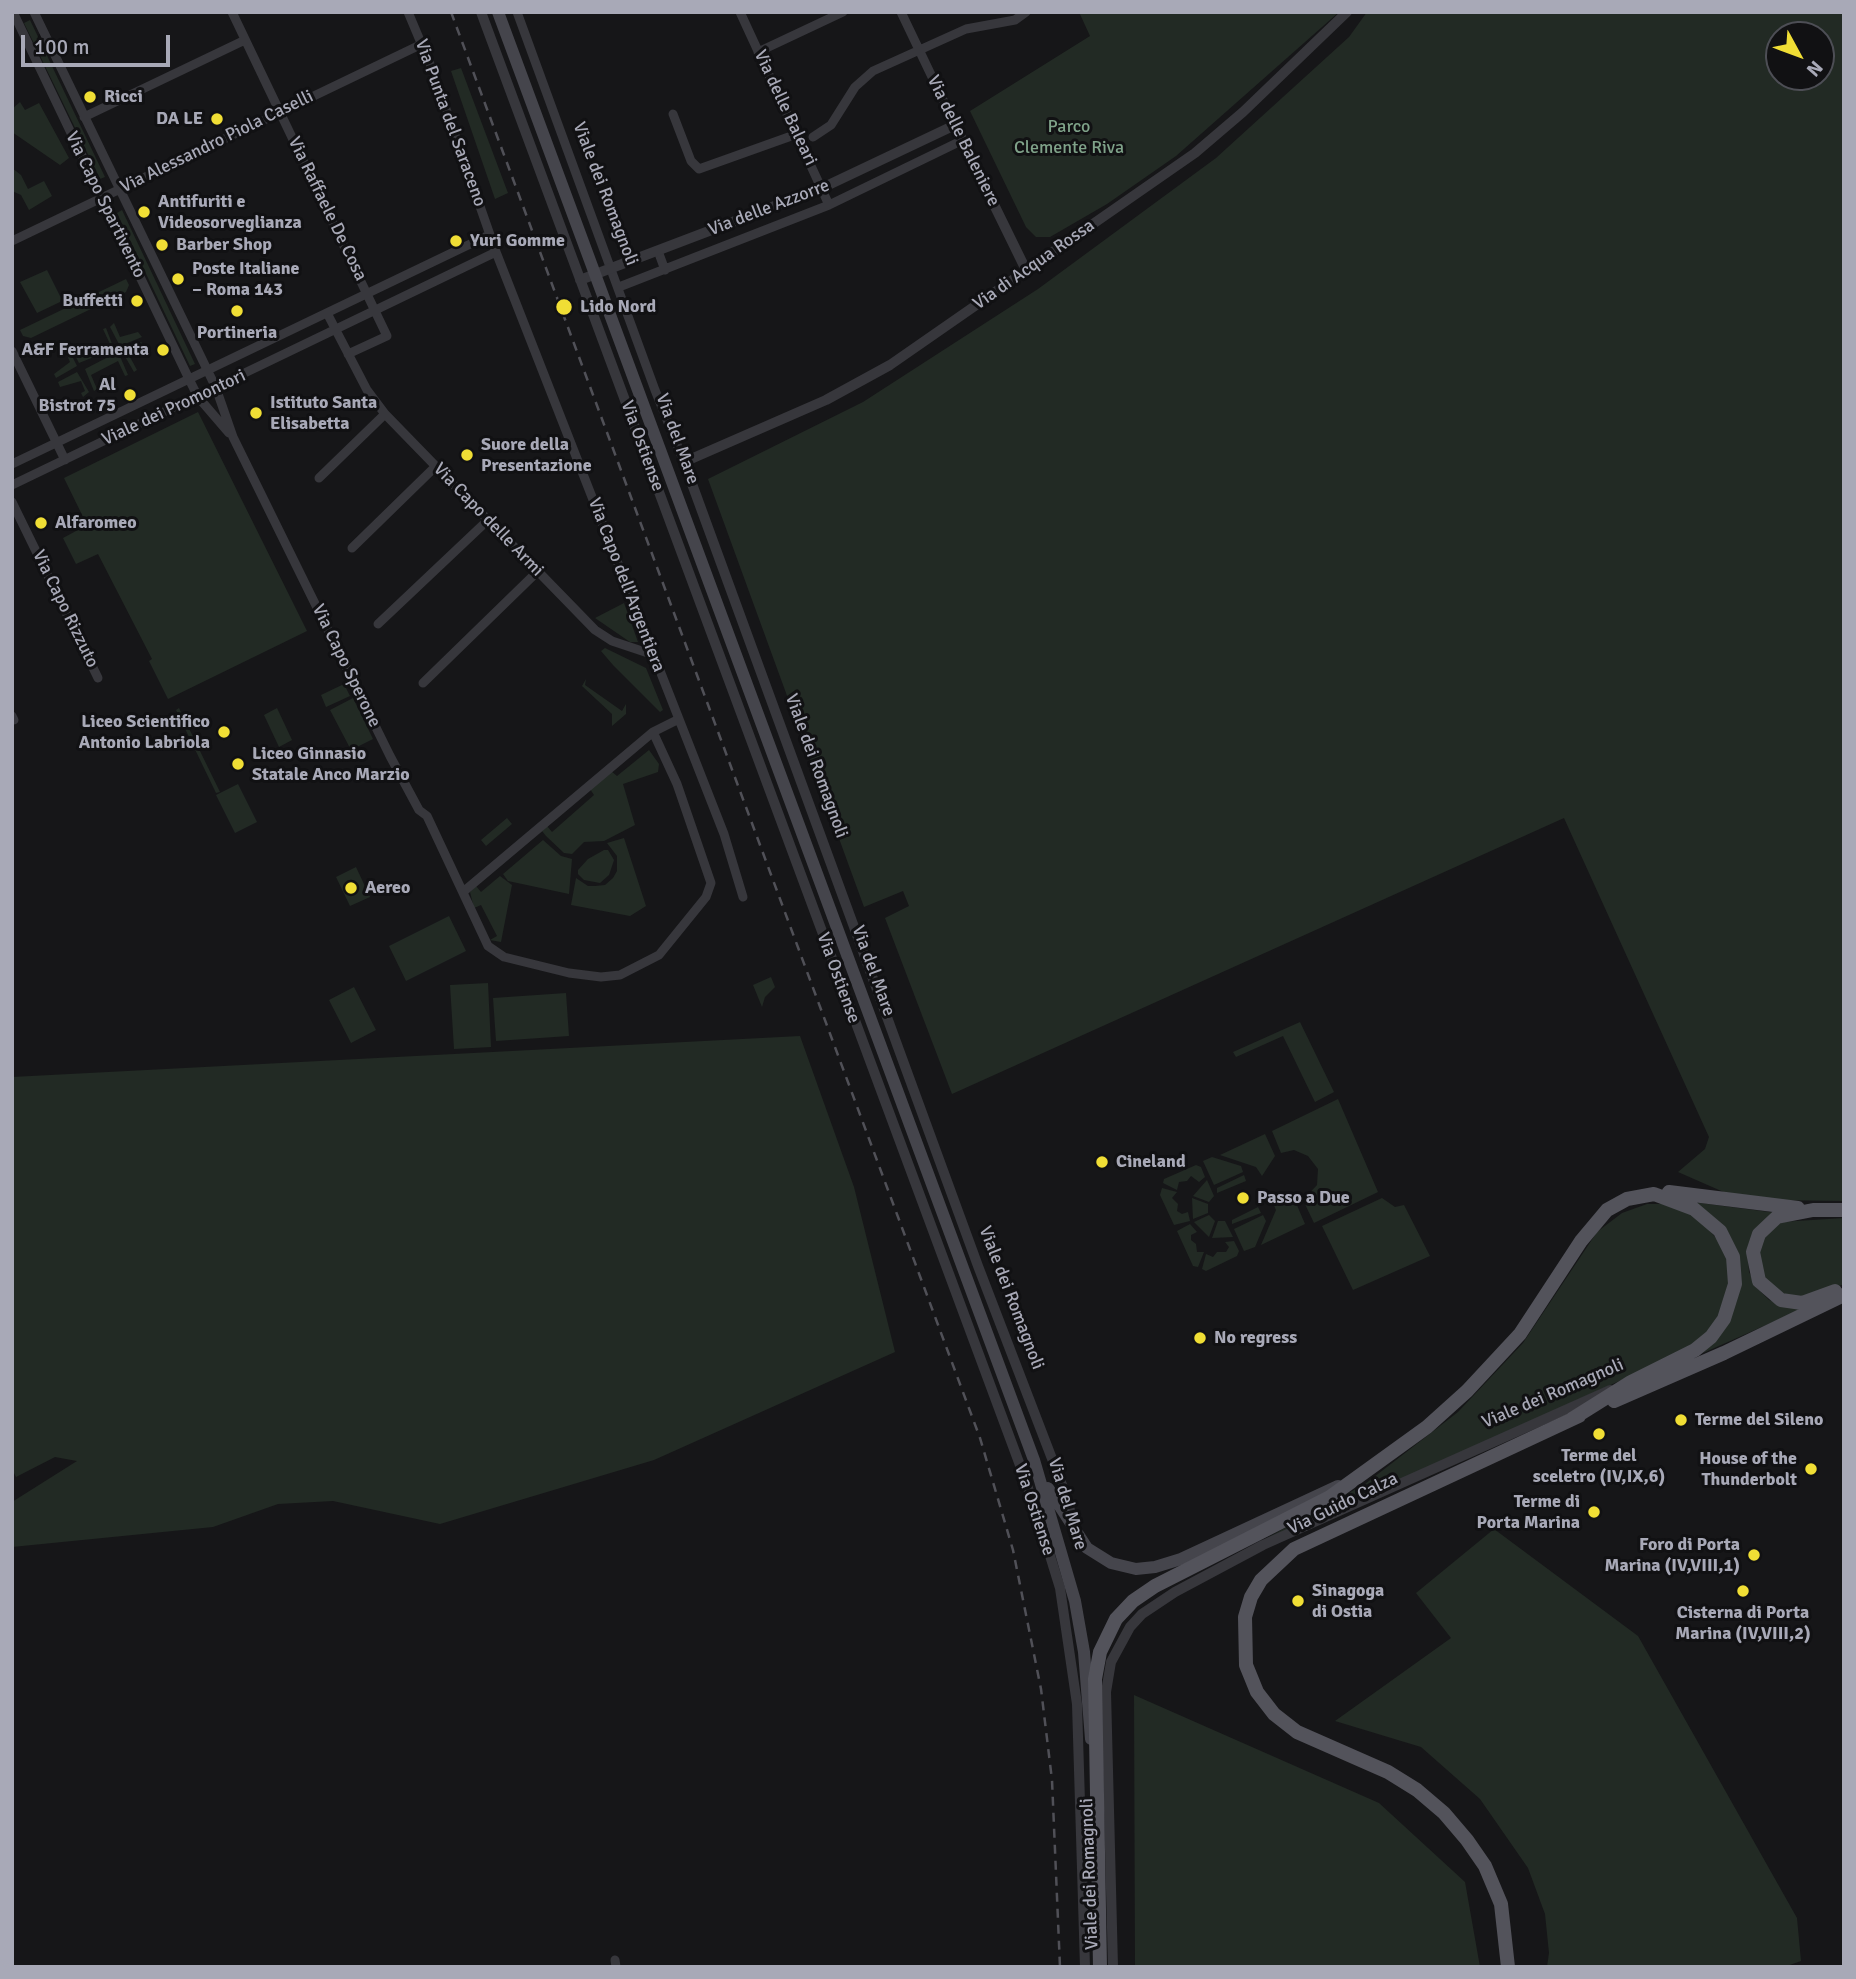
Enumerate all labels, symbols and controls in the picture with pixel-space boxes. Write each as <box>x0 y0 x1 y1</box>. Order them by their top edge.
scale bar <box>24 21 173 65</box>
north arrow <box>1765 21 1835 91</box>
text: 100 m <box>34 34 89 60</box>
street label: Via Punta del Saraceno <box>410 36 490 210</box>
street label: Via delle Baleari <box>749 47 821 169</box>
text: N <box>1801 56 1828 81</box>
street label: Via delle Baleniere <box>922 72 1004 210</box>
place label: Ricci <box>104 86 143 108</box>
street label: Via Alessandro Piola Caselli <box>117 86 317 198</box>
marker: Ricci <box>82 89 98 105</box>
place label: DA LE <box>156 108 203 130</box>
marker: DA LE <box>209 111 225 127</box>
park label: Parco Clemente Riva <box>1014 116 1124 158</box>
street label: Viale dei Romagnoli <box>568 119 642 269</box>
street label: Via Capo Spartivento <box>60 128 150 282</box>
street label: Via Raffaele De Cosa <box>283 133 371 285</box>
street label: Via delle Azzorre <box>705 175 833 241</box>
place label: Antifuriti e Videosorveglianza <box>158 191 302 234</box>
marker: Antifuriti e Videosorveglianza <box>136 204 152 220</box>
street label: Via di Acqua Rossa <box>969 215 1099 315</box>
place label: Yuri Gomme <box>470 230 565 252</box>
marker: Yuri Gomme <box>448 233 464 249</box>
place label: Barber Shop <box>176 234 272 256</box>
marker: Barber Shop <box>154 237 170 253</box>
place label: Poste Italiane – Roma 143 <box>192 258 300 300</box>
marker: Poste Italiane – Roma 143 <box>170 271 186 287</box>
place label: Buffetti <box>62 290 123 312</box>
marker: Buffetti <box>129 293 145 309</box>
place label: Lido Nord <box>580 296 656 318</box>
marker: Lido Nord <box>554 297 574 317</box>
marker: Portineria <box>229 303 245 319</box>
place label: Portineria <box>197 322 277 344</box>
place label: A&F Ferramenta <box>21 339 149 361</box>
marker: A&F Ferramenta <box>155 342 171 358</box>
street label: Viale dei Promontori <box>99 365 249 451</box>
place label: Al Bistrot 75 <box>38 374 116 416</box>
marker: Al Bistrot 75 <box>122 387 138 403</box>
street label: Via del Mare <box>651 391 703 487</box>
place label: Istituto Santa Elisabetta <box>270 392 377 434</box>
street label: Via Ostiense <box>616 398 668 494</box>
marker: Istituto Santa Elisabetta <box>248 405 264 421</box>
place label: Suore della Presentazione <box>481 434 592 476</box>
marker: Suore della Presentazione <box>459 447 475 463</box>
street label: Via Capo delle Armi <box>428 459 548 581</box>
street label: Via Capo dell'Argentiera <box>583 495 669 675</box>
place label: Alfaromeo <box>55 512 137 534</box>
marker: Alfaromeo <box>33 515 49 531</box>
street label: Via Capo Rizzuto <box>27 547 103 671</box>
street label: Via Capo Sperone <box>307 601 385 731</box>
street label: Viale dei Romagnoli <box>780 691 852 841</box>
place label: Liceo Scientifico Antonio Labriola <box>79 711 210 754</box>
marker: Liceo Scientifico Antonio Labriola <box>216 724 232 740</box>
place label: Liceo Ginnasio Statale Anco Marzio <box>252 743 410 786</box>
marker: Liceo Ginnasio Statale Anco Marzio <box>230 756 246 772</box>
place label: Aereo <box>365 877 410 899</box>
marker: Aereo <box>343 880 359 896</box>
street label: Via del Mare <box>847 923 899 1019</box>
street label: Via Ostiense <box>812 930 864 1026</box>
place label: Cineland <box>1116 1151 1186 1173</box>
marker: Cineland <box>1094 1154 1110 1170</box>
place label: Passo a Due <box>1257 1187 1350 1209</box>
marker: Passo a Due <box>1235 1190 1251 1206</box>
street label: Viale dei Romagnoli <box>974 1223 1048 1373</box>
place label: No regress <box>1214 1327 1297 1349</box>
marker: No regress <box>1192 1330 1208 1346</box>
street label: Viale dei Romagnoli <box>1479 1354 1627 1434</box>
place label: Terme del Sileno <box>1695 1409 1823 1431</box>
marker: Terme del Sileno <box>1673 1412 1689 1428</box>
marker: Terme del sceletro (IV,IX,6) <box>1591 1426 1607 1442</box>
place label: Terme del sceletro (IV,IX,6) <box>1533 1445 1665 1488</box>
place label: House of the Thunderbolt <box>1699 1448 1797 1490</box>
street label: Via del Mare <box>1043 1455 1091 1553</box>
street label: Via Ostiense <box>1009 1461 1059 1559</box>
marker: House of the Thunderbolt <box>1803 1461 1819 1477</box>
street label: Via Guido Calza <box>1284 1468 1402 1540</box>
place label: Terme di Porta Marina <box>1476 1491 1580 1534</box>
marker: Terme di Porta Marina <box>1586 1504 1602 1520</box>
place label: Foro di Porta Marina (IV,VIII,1) <box>1604 1534 1740 1576</box>
marker: Foro di Porta Marina (IV,VIII,1) <box>1746 1547 1762 1563</box>
place label: Sinagoga di Ostia <box>1312 1580 1384 1622</box>
marker: Cisterna di Porta Marina (IV,VIII,2) <box>1735 1583 1751 1599</box>
marker: Sinagoga di Ostia <box>1290 1593 1306 1609</box>
place label: Cisterna di Porta Marina (IV,VIII,2) <box>1675 1602 1811 1644</box>
street label: Viale dei Romagnoli <box>1077 1798 1103 1950</box>

